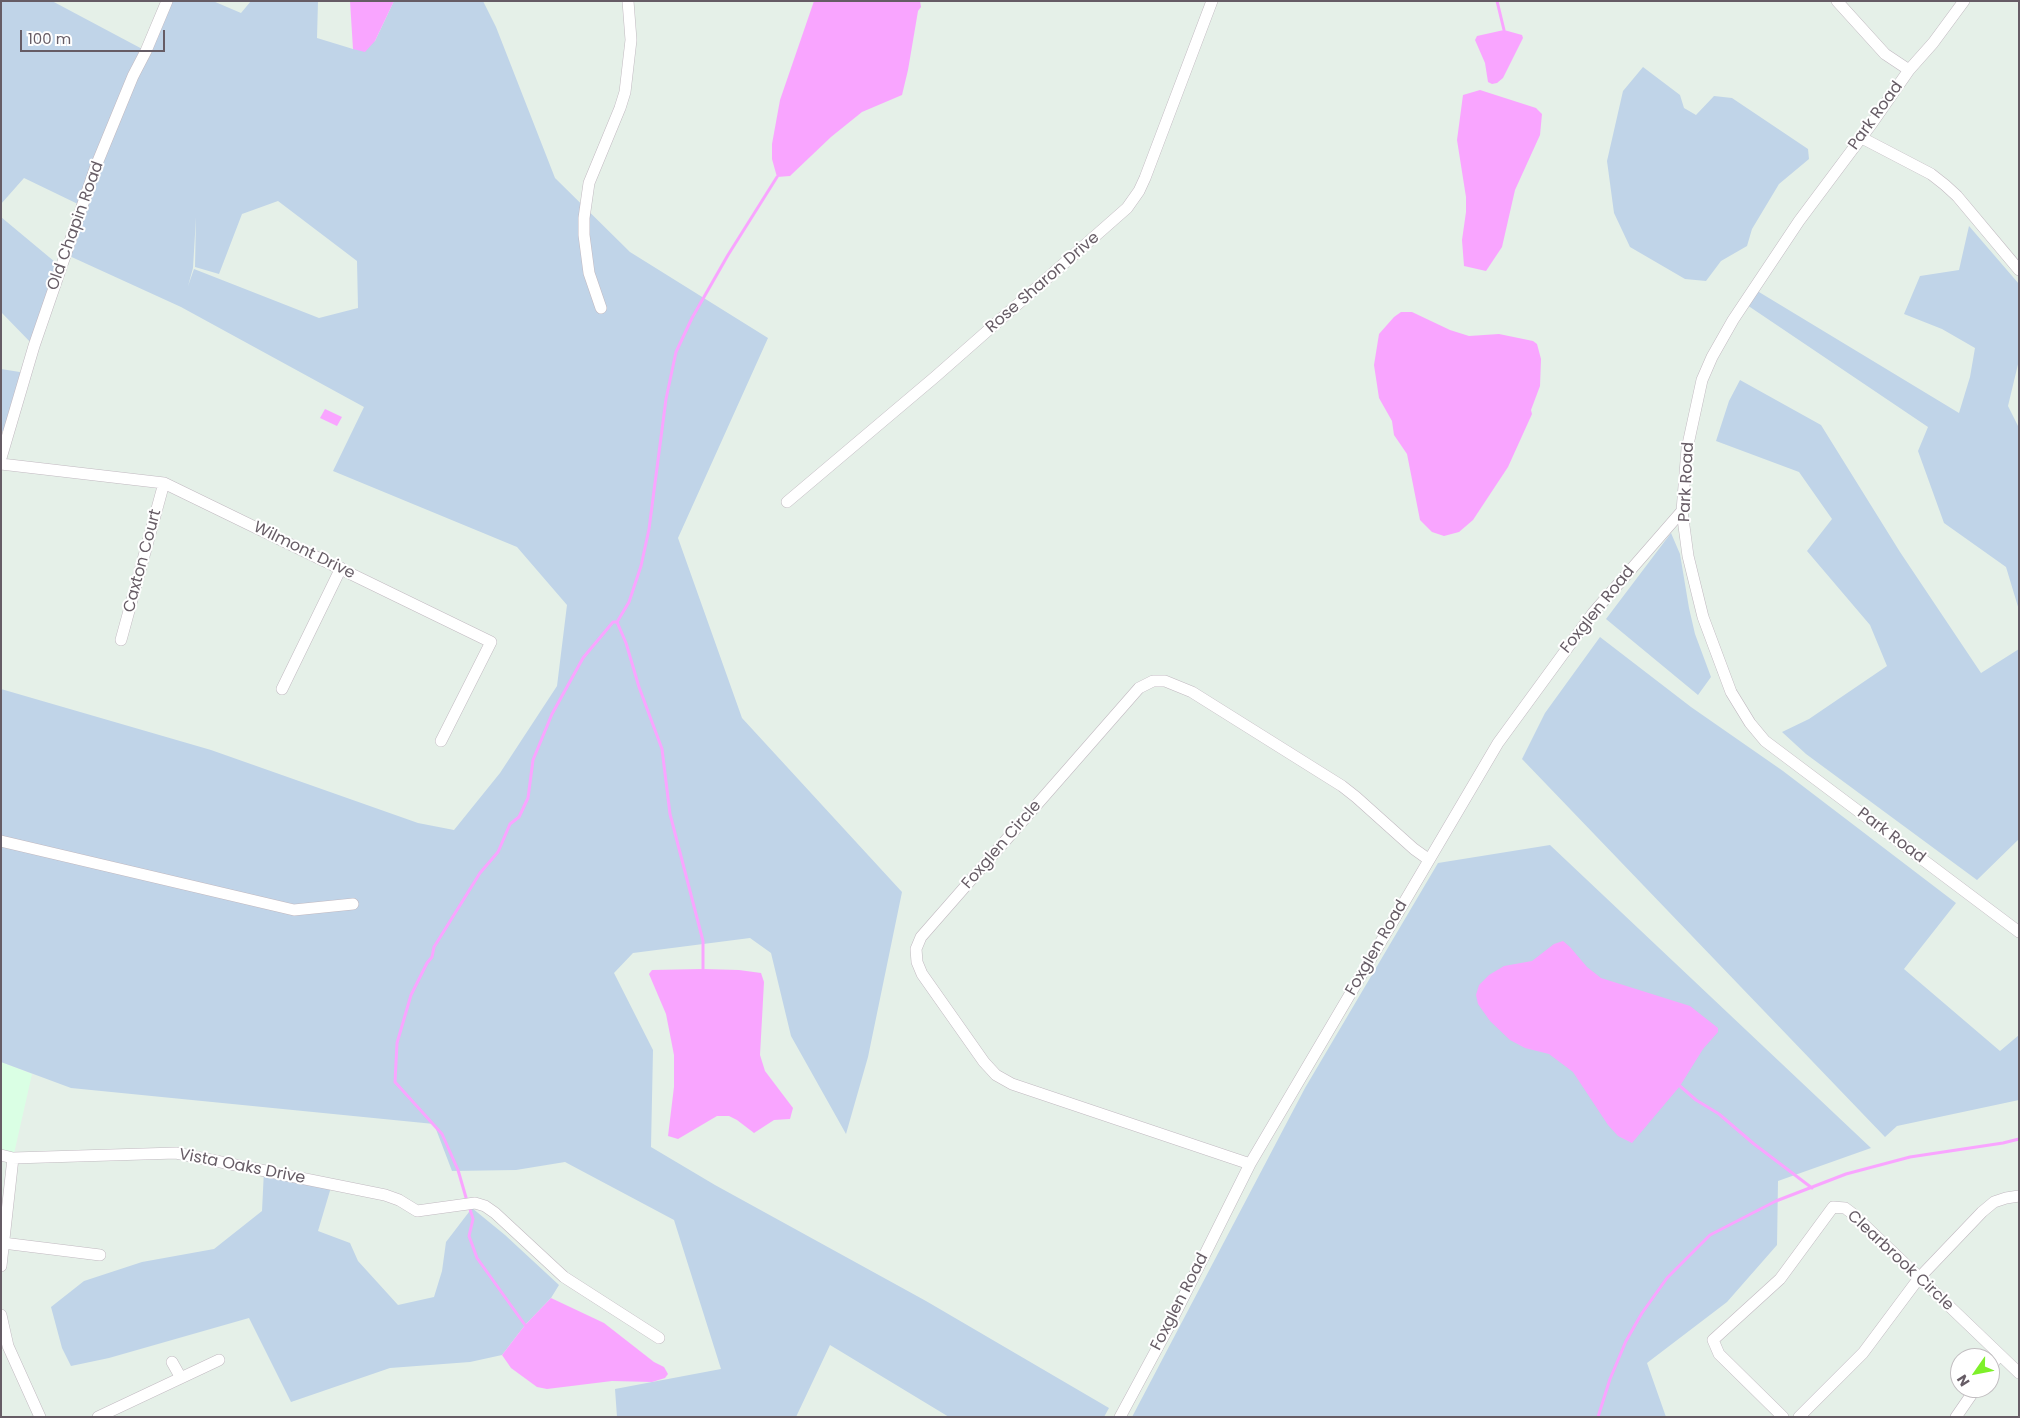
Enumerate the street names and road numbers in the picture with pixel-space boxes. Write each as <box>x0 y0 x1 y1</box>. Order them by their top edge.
street label: Park Road <box>1845 78 1907 154</box>
street label: Old Chapin Road <box>44 159 108 293</box>
street label: Rose Sharon Drive <box>982 229 1104 337</box>
street label: Park Road <box>1675 441 1699 523</box>
street label: Caxton Court <box>120 507 166 615</box>
street label: Wilmont Drive <box>250 518 358 584</box>
street label: Foxglen Road <box>1557 562 1639 658</box>
street label: Foxglen Circle <box>958 797 1046 893</box>
street label: Park Road <box>1853 804 1929 868</box>
street label: Foxglen Road <box>1342 897 1412 999</box>
street label: Vista Oaks Drive <box>177 1145 307 1189</box>
street label: Clearbrook Circle <box>1843 1207 1957 1315</box>
street label: Foxglen Road <box>1147 1250 1213 1354</box>

